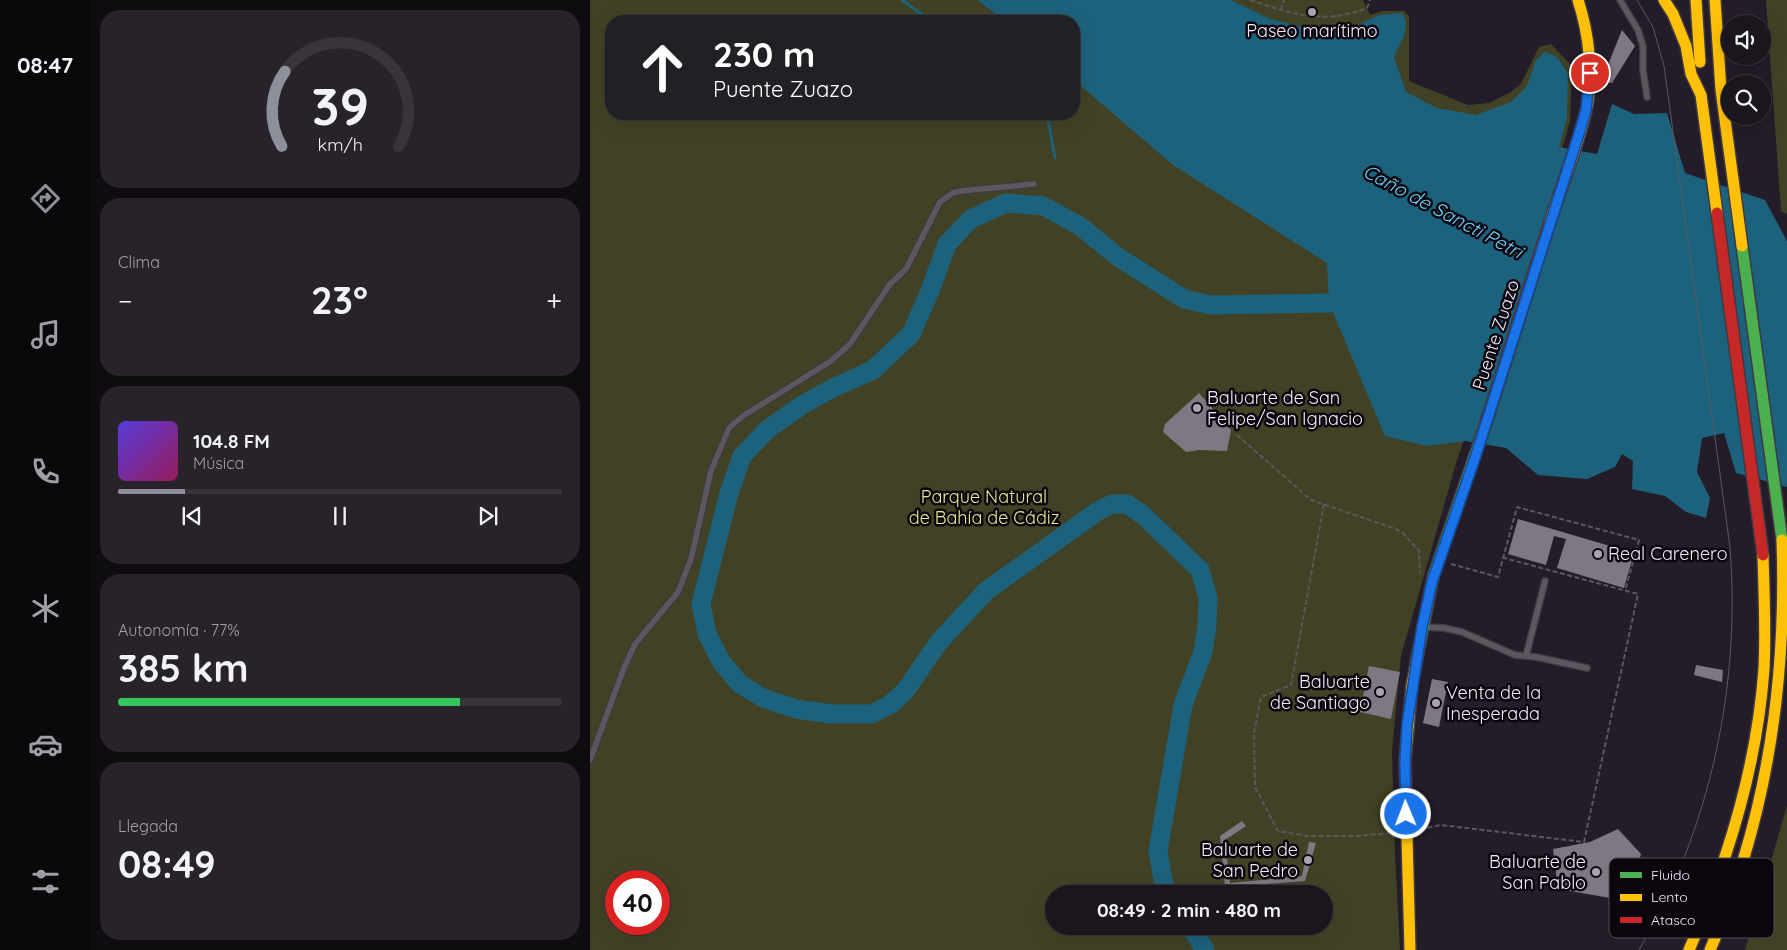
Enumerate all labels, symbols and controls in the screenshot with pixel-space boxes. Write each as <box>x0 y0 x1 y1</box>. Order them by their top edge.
marker: Paseo marítimo <box>1306 6 1318 18</box>
map controls <box>1721 15 1771 125</box>
button: sound <box>1721 15 1771 65</box>
place label: Paseo marítimo <box>1246 19 1378 42</box>
text: 230 m <box>713 32 815 76</box>
icon: ahead <box>630 35 695 100</box>
text: 08:47 <box>17 51 73 79</box>
pin <box>1569 52 1611 94</box>
icon: arrive <box>1576 59 1604 87</box>
text: 39 <box>311 73 369 138</box>
text: Puente Zuazo <box>713 75 853 103</box>
button: search <box>1721 75 1771 125</box>
text: km/h <box>317 133 363 155</box>
water label: Caño de Sancti Petri <box>1359 159 1529 264</box>
icon: directions <box>28 181 63 216</box>
text: Clima <box>118 252 160 272</box>
text: 23° <box>311 276 368 324</box>
street label: Puente Zuazo <box>1467 277 1524 393</box>
text: − <box>118 283 133 318</box>
text: + <box>546 283 562 318</box>
icon: music <box>28 317 63 352</box>
place label: Baluarte de San Felipe/San Ignacio <box>1207 386 1363 430</box>
marker: Baluarte de San Felipe/San Ignacio <box>1191 402 1203 414</box>
text: 104.8 FM <box>193 429 270 453</box>
text: Música <box>193 453 244 473</box>
icon: phone <box>28 454 63 489</box>
park label: Parque Natural de Bahía de Cádiz <box>909 485 1059 529</box>
icon: previous <box>178 502 206 530</box>
icon: pause <box>326 502 354 530</box>
icon: next <box>474 502 502 530</box>
place label: Real Carenero <box>1608 542 1728 565</box>
marker: Real Carenero <box>1592 548 1604 560</box>
icon: climate <box>28 591 63 626</box>
text: Autonomía · 77% <box>118 620 240 640</box>
text: 385 km <box>118 644 248 692</box>
place label: Baluarte de Santiago <box>1270 670 1370 714</box>
place label: Venta de la Inesperada <box>1446 681 1541 725</box>
marker: Baluarte de Santiago <box>1374 686 1386 698</box>
marker: Venta de la Inesperada <box>1430 697 1442 709</box>
icon: car <box>28 727 63 762</box>
position arrow <box>1379 787 1431 839</box>
text: Llegada <box>118 816 178 836</box>
place label: Baluarte de San Pedro <box>1201 838 1298 882</box>
text: 08:49 <box>118 840 216 888</box>
place label: Baluarte de San Pablo <box>1489 850 1586 894</box>
marker: Baluarte de San Pedro <box>1302 854 1314 866</box>
legend <box>1609 858 1774 938</box>
icon: filters <box>28 864 63 899</box>
marker: Baluarte de San Pablo <box>1590 866 1602 878</box>
text: Fluido <box>1651 866 1690 884</box>
speed limit sign: 40 <box>605 870 670 935</box>
text: Lento <box>1651 888 1688 906</box>
text: 08:49 · 2 min · 480 m <box>1097 898 1281 922</box>
text: Atasco <box>1651 911 1696 929</box>

